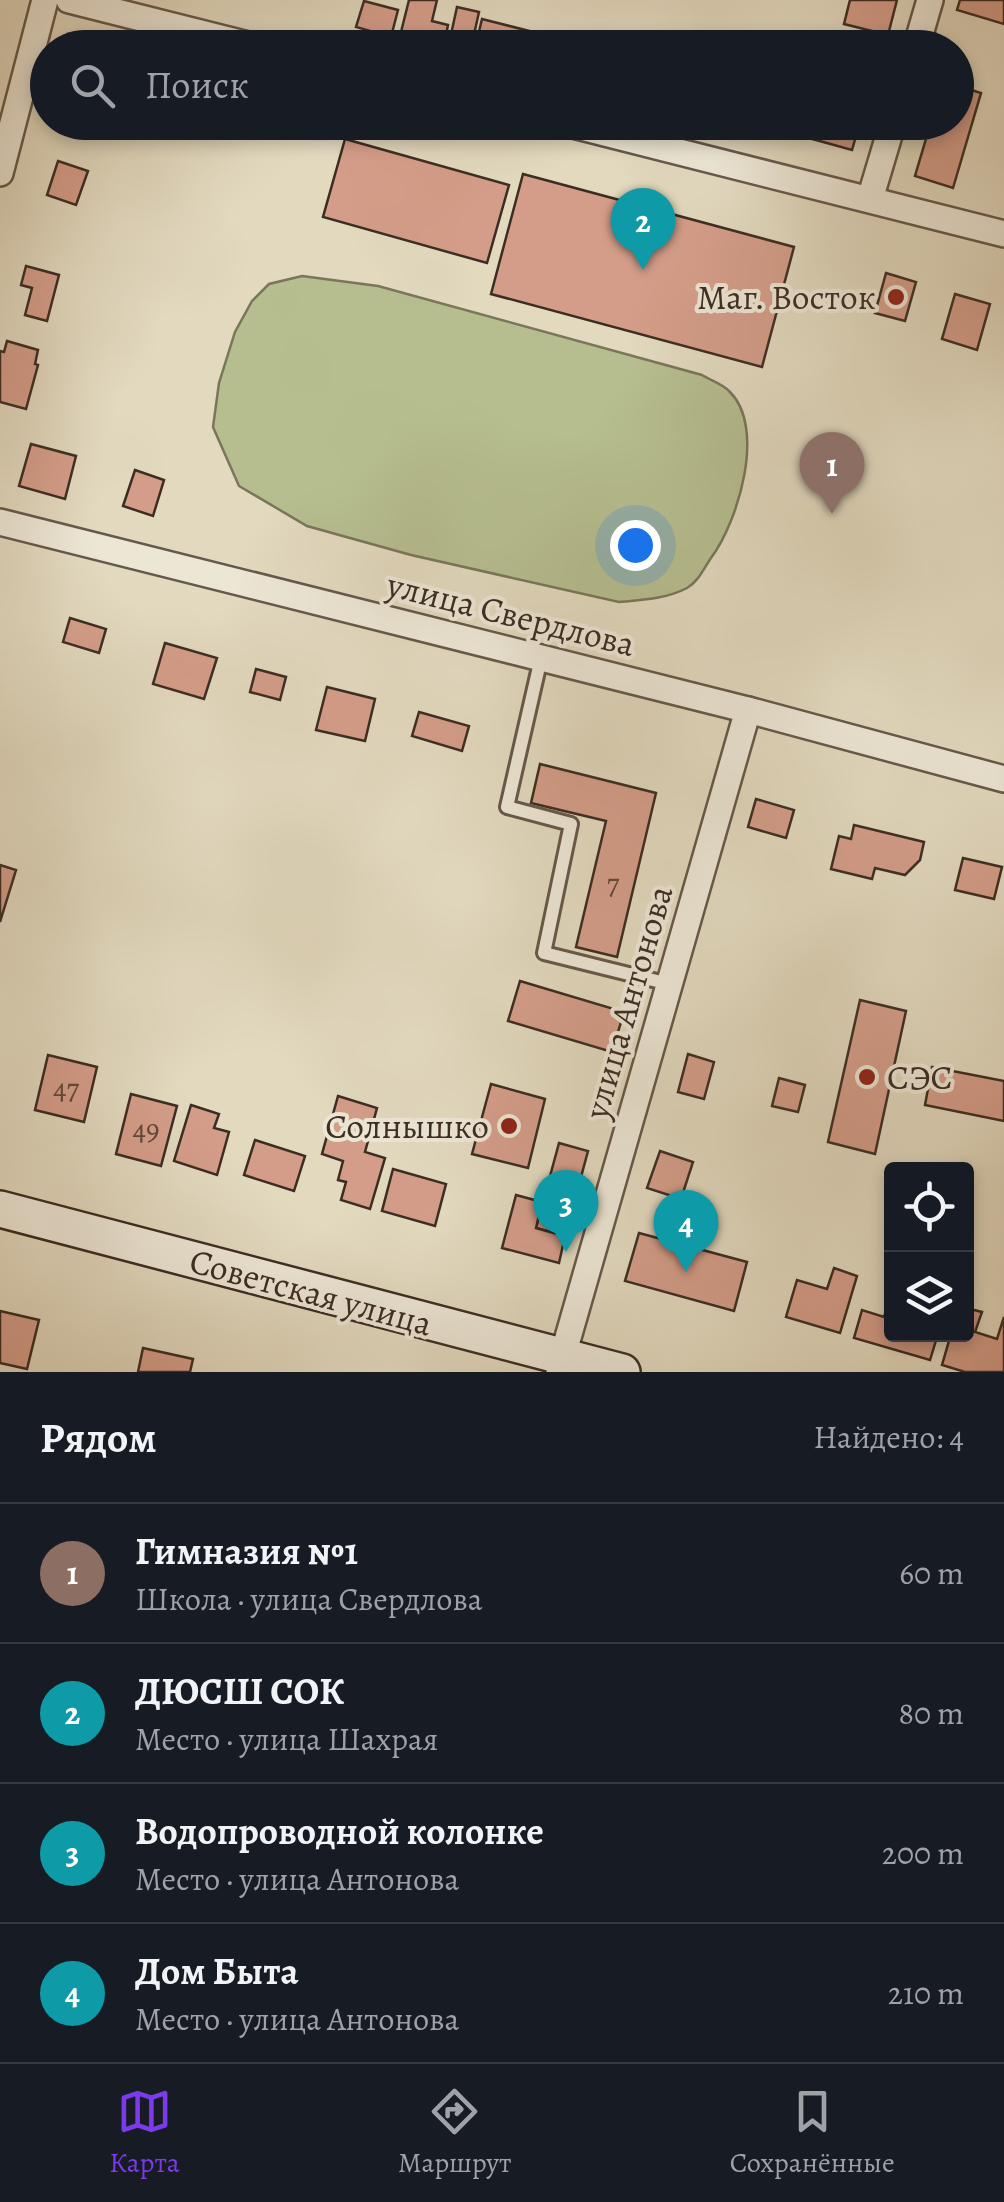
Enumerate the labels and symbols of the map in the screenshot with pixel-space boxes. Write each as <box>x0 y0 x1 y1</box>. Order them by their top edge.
pin: 2 <box>610 188 676 270</box>
place label: Маг. Восток <box>697 273 876 321</box>
marker: Маг. Восток <box>885 286 907 308</box>
pin: 1 <box>800 432 864 514</box>
your location <box>610 520 661 571</box>
street label: улица Свердлова <box>381 560 640 668</box>
house number: 7 <box>607 864 620 904</box>
street label: улица Антонова <box>572 880 684 1125</box>
place label: СЭС <box>887 1053 952 1101</box>
marker: СЭС <box>856 1066 878 1088</box>
house number: 47 <box>53 1069 79 1109</box>
place label: Солнышко <box>325 1102 489 1150</box>
house number: 49 <box>132 1110 160 1150</box>
marker: Солнышко <box>498 1115 520 1137</box>
pin: 3 <box>534 1170 598 1252</box>
pin: 4 <box>654 1190 718 1272</box>
street label: Советская улица <box>185 1237 437 1347</box>

